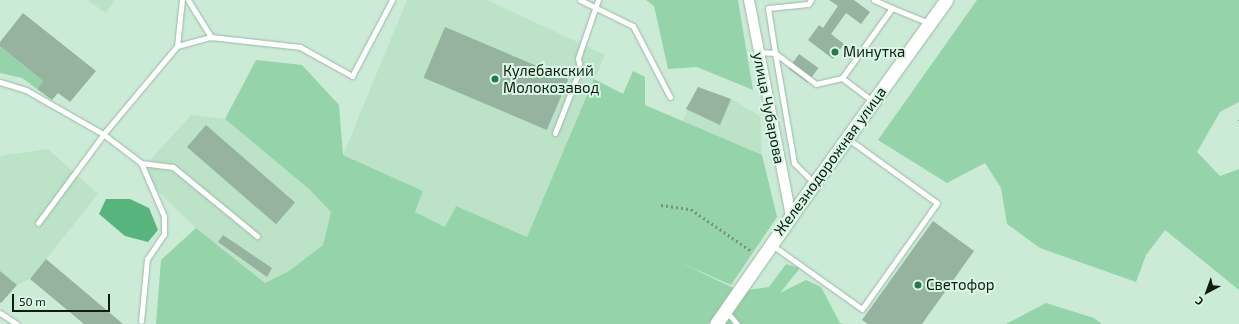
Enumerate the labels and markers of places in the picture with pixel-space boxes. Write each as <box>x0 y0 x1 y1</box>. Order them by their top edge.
place label: Минутка <box>843 43 905 61</box>
marker: Минутка <box>830 47 840 57</box>
place label: Кулебакский Молокозавод <box>503 61 599 96</box>
marker: Кулебакский Молокозавод <box>490 74 500 84</box>
place label: Светофор <box>926 276 995 294</box>
marker: Светофор <box>913 280 923 290</box>

